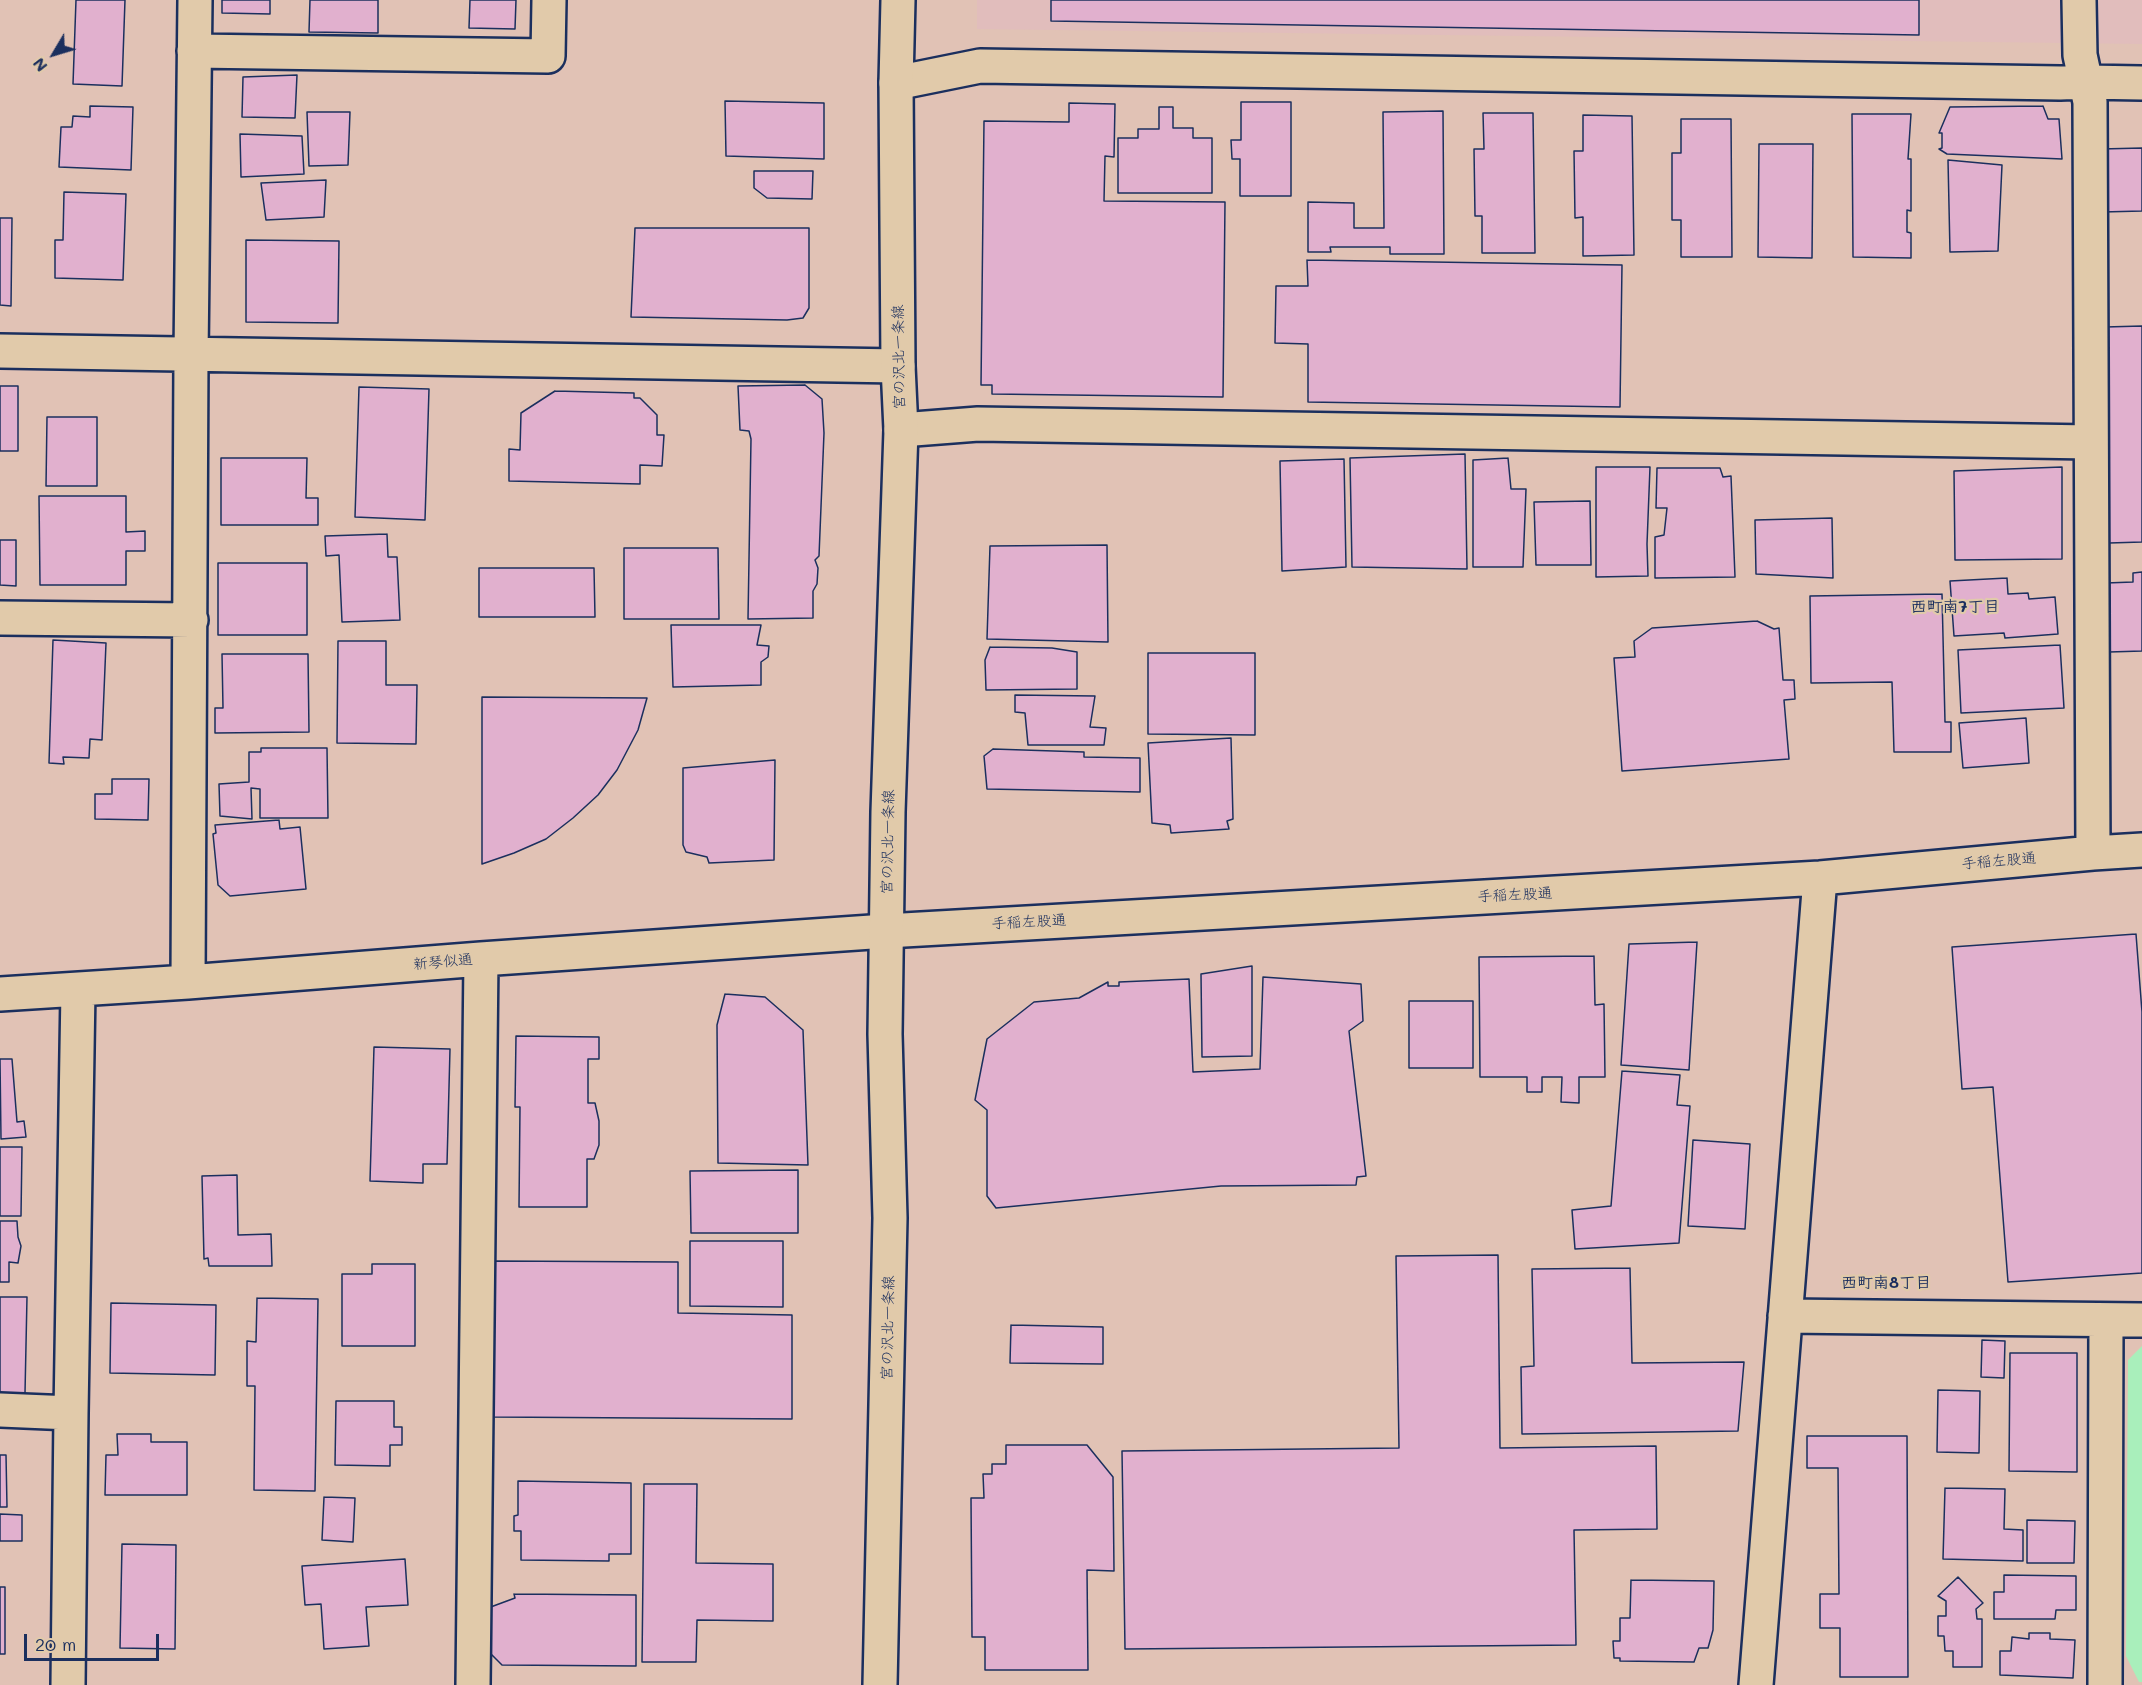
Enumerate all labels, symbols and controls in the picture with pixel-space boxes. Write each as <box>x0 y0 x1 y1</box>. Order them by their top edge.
north arrow <box>24 24 84 84</box>
text: N <box>27 54 51 77</box>
street label: 宮の沢北一条線 <box>889 304 909 410</box>
district label: 西町南7丁目 <box>1911 597 1999 617</box>
street label: 宮の沢北一条線 <box>878 789 898 895</box>
street label: 手稲左股通 <box>1961 849 2037 873</box>
street label: 手稲左股通 <box>1477 884 1553 906</box>
street label: 手稲左股通 <box>991 911 1067 933</box>
street label: 新琴似通 <box>412 950 474 974</box>
district label: 西町南8丁目 <box>1841 1273 1931 1293</box>
street label: 宮の沢北一条線 <box>878 1275 898 1381</box>
scale bar <box>27 1622 162 1660</box>
text: 20 m <box>35 1632 76 1656</box>

